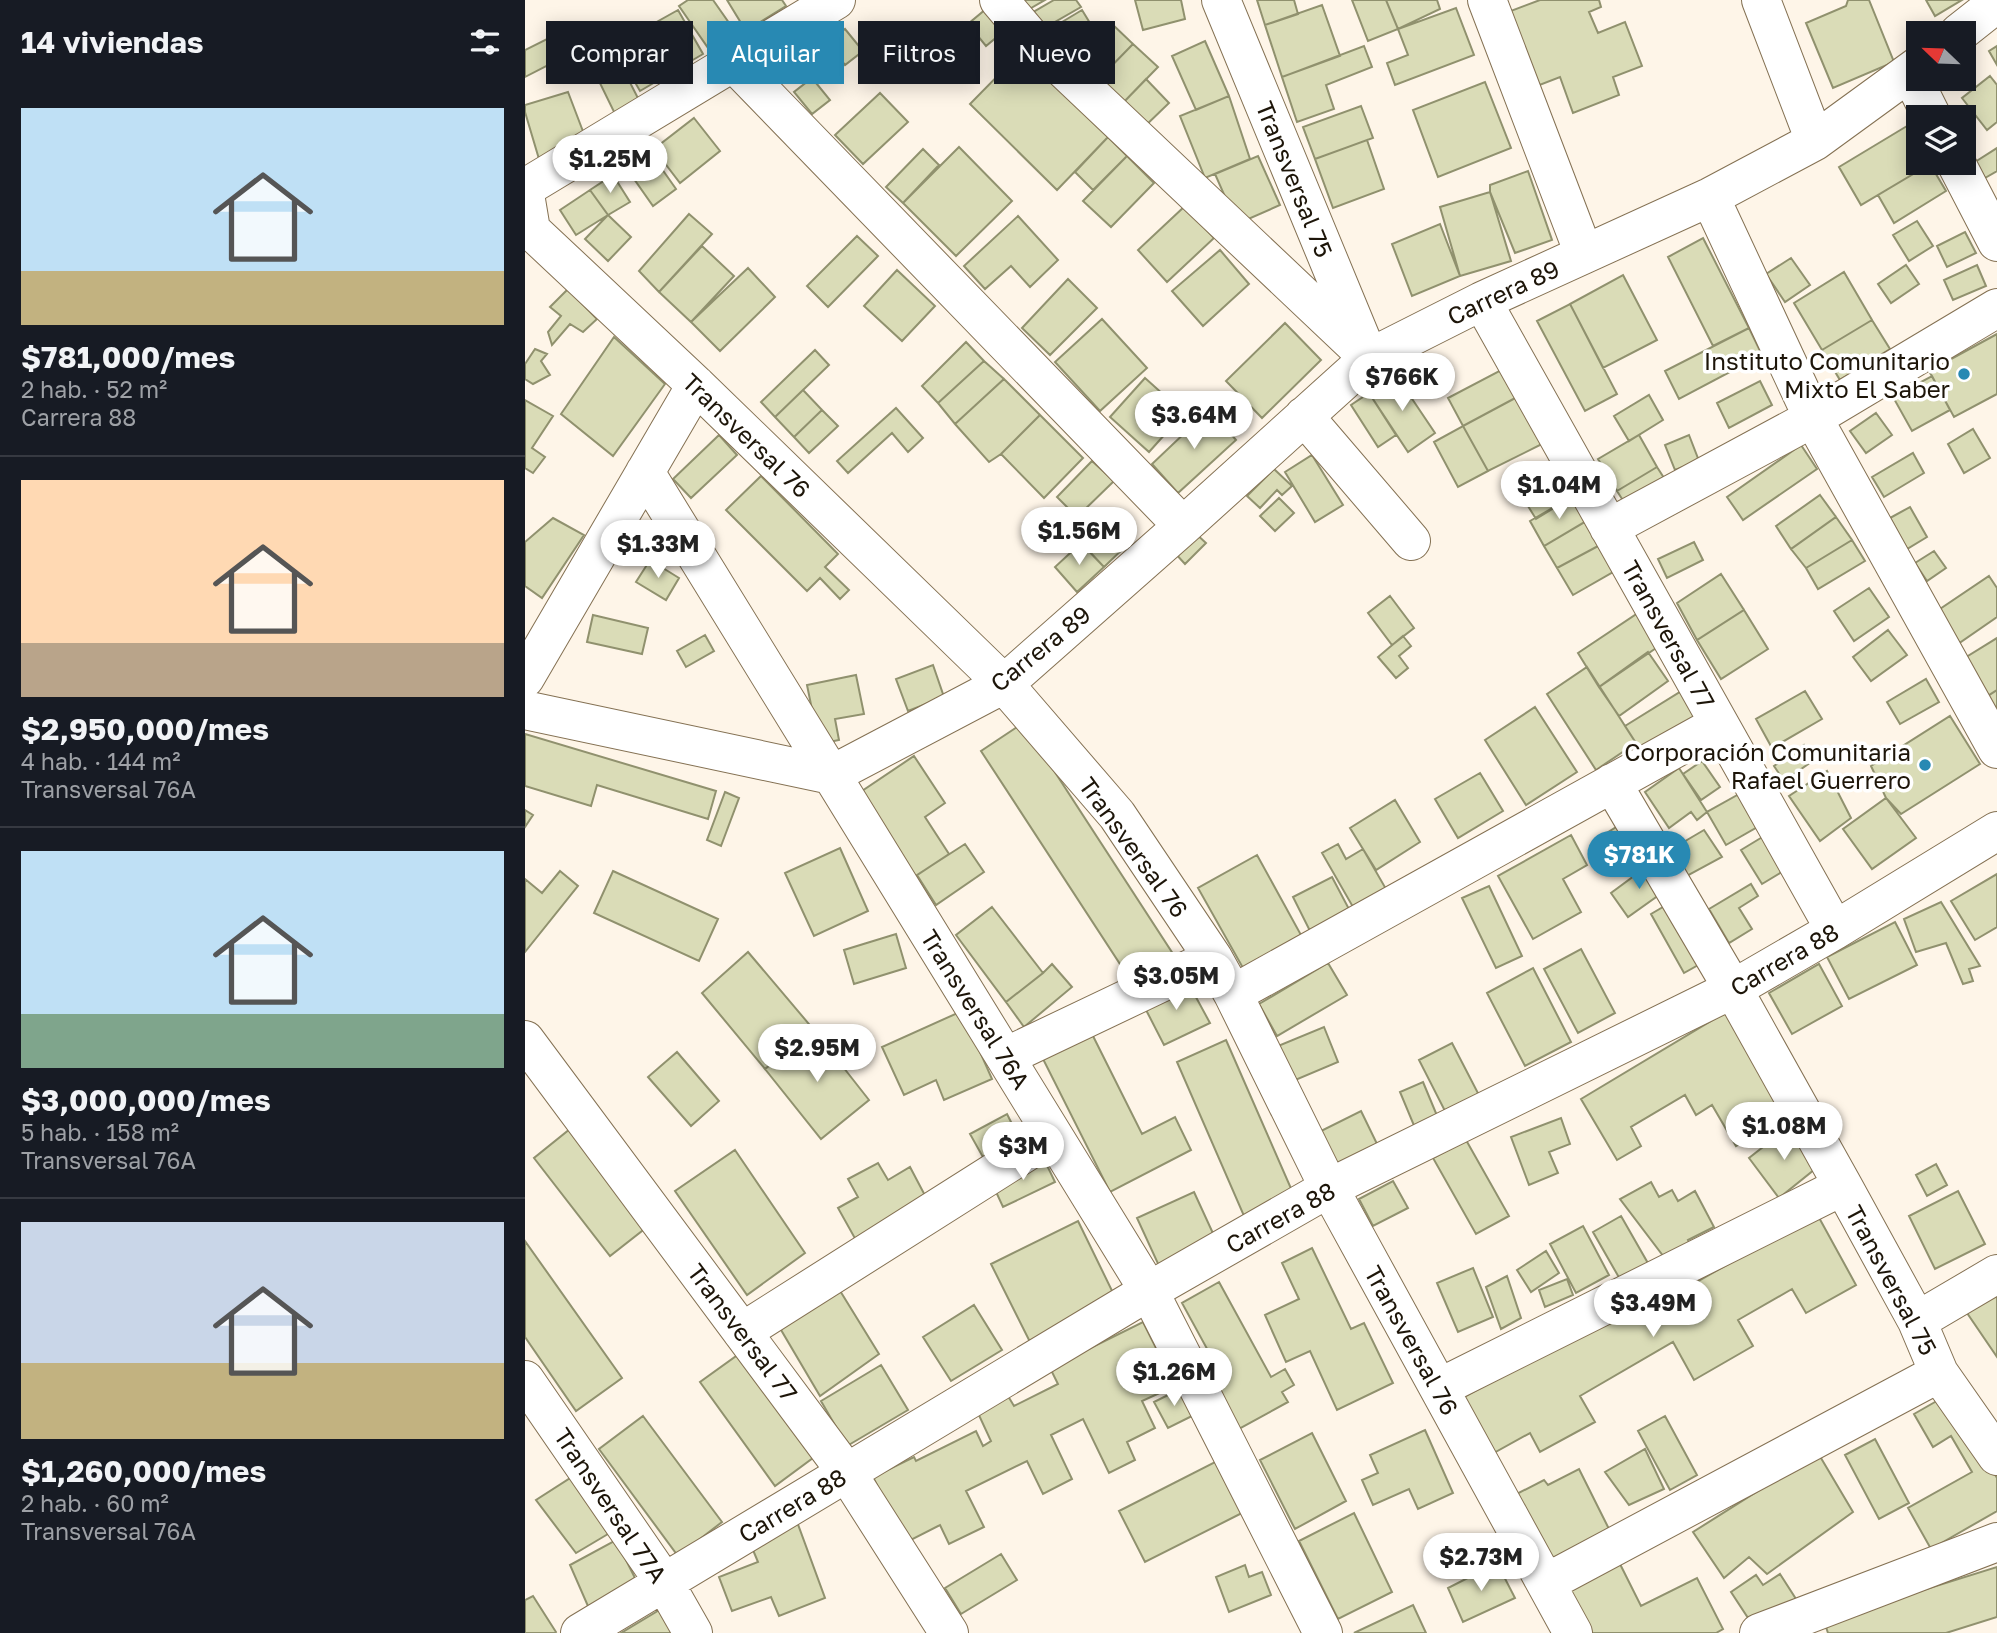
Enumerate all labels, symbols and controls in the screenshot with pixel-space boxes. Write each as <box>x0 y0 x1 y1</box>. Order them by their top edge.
chip: Comprar <box>546 21 693 84</box>
chip: Alquilar <box>707 21 844 84</box>
chip: Filtros <box>858 21 980 84</box>
chip: Nuevo <box>994 21 1115 84</box>
north arrow <box>1906 21 1976 91</box>
map controls <box>1906 21 1976 175</box>
icon: filters <box>466 23 504 61</box>
text: 14 viviendas <box>21 24 204 60</box>
street label: Transversal 75 <box>1251 97 1339 261</box>
button: layers <box>1906 105 1976 175</box>
pin: $1.25M <box>553 136 667 195</box>
text: $1.25M <box>568 144 652 172</box>
icon: home <box>200 154 326 280</box>
street label: Carrera 89 <box>1442 253 1564 331</box>
text: $781,000/mes <box>21 339 235 375</box>
place label: Instituto Comunitario Mixto El Saber <box>1704 346 1950 403</box>
pin: $766K <box>1353 354 1451 413</box>
text: $766K <box>1365 362 1439 390</box>
marker: Instituto Comunitario Mixto El Saber <box>1956 366 1972 382</box>
street label: Transversal 76 <box>677 367 817 503</box>
text: 2 hab. · 52 m² <box>21 375 167 403</box>
pin: $3.64M <box>1137 392 1251 451</box>
text: $3.64M <box>1151 400 1237 428</box>
text: Carrera 88 <box>21 403 136 431</box>
pin: $1.04M <box>1502 462 1616 521</box>
text: $1.04M <box>1517 470 1601 498</box>
pin: $1.56M <box>1022 508 1136 567</box>
text: $1.56M <box>1037 516 1121 544</box>
pin: $1.33M <box>601 520 715 580</box>
icon: home <box>200 526 326 652</box>
text: $1.33M <box>616 529 700 557</box>
street label: Transversal 77 <box>1616 555 1722 713</box>
street label: Carrera 89 <box>984 599 1096 697</box>
text: $2,950,000/mes <box>21 711 269 747</box>
place label: Corporación Comunitaria Rafael Guerrero <box>1624 737 1911 794</box>
text: 4 hab. · 144 m² <box>21 747 181 775</box>
marker: Corporación Comunitaria Rafael Guerrero <box>1917 757 1933 773</box>
street label: Transversal 76 <box>1073 771 1195 923</box>
text: Transversal 76A <box>21 775 196 803</box>
pin: $781K <box>1590 832 1688 891</box>
text: $781K <box>1603 840 1675 868</box>
icon: home <box>200 897 326 1023</box>
street label: Carrera 88 <box>1725 916 1843 1002</box>
street label: Transversal 76A <box>915 924 1037 1094</box>
pin: $3.05M <box>1119 953 1233 1012</box>
text: $3.05M <box>1133 961 1219 989</box>
pin: $2.95M <box>760 1024 874 1084</box>
text: $2.95M <box>774 1033 860 1061</box>
text: $3,000,000/mes <box>21 1082 271 1118</box>
pin: $1.08M <box>1727 1102 1841 1162</box>
text: $1.08M <box>1742 1111 1826 1139</box>
text: 5 hab. · 158 m² <box>21 1118 179 1146</box>
pin: $3M <box>989 1122 1057 1182</box>
text: $3M <box>998 1131 1048 1159</box>
text: Transversal 76A <box>21 1146 196 1174</box>
street label: Carrera 88 <box>1220 1175 1340 1259</box>
street label: Transversal 75 <box>1840 1200 1944 1360</box>
street label: Transversal 77 <box>682 1258 804 1406</box>
street label: Transversal 76 <box>1359 1260 1465 1420</box>
icon: home <box>200 1268 326 1394</box>
pin: $3.49M <box>1596 1280 1710 1339</box>
text: $3.49M <box>1610 1288 1696 1316</box>
pin: $1.26M <box>1117 1348 1231 1408</box>
text: $1.26M <box>1132 1357 1216 1385</box>
street label: Transversal 77A <box>548 1422 674 1588</box>
text: $1,260,000/mes <box>21 1453 266 1489</box>
street label: Carrera 88 <box>733 1462 851 1548</box>
text: 2 hab. · 60 m² <box>21 1489 169 1517</box>
text: Transversal 76A <box>21 1517 196 1545</box>
pin: $2.73M <box>1424 1534 1538 1593</box>
text: $2.73M <box>1439 1542 1523 1570</box>

